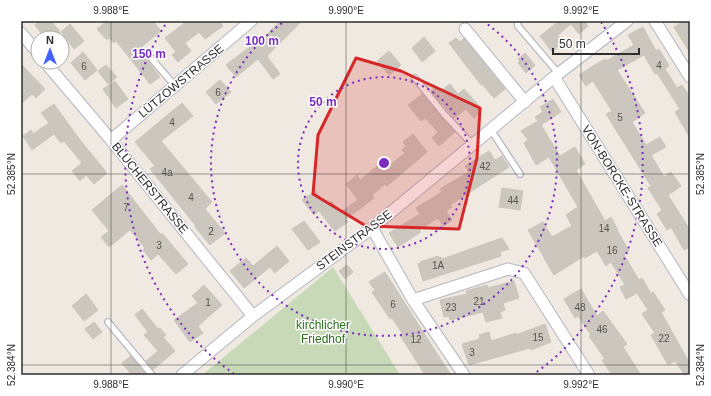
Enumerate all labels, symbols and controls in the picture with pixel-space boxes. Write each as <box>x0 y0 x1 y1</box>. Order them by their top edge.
text: 9.988°E <box>93 5 129 16</box>
text: 9.990°E <box>328 5 364 16</box>
text: 9.992°E <box>563 5 599 16</box>
north arrow <box>30 30 70 70</box>
scale bar <box>553 30 639 56</box>
text: N <box>46 34 54 46</box>
text: 100 m <box>245 34 279 48</box>
text: 50 m <box>559 37 586 51</box>
street label: LÜTZOWSTRASSE <box>136 41 226 121</box>
text: 150 m <box>132 47 166 61</box>
house number: 4 <box>656 60 662 71</box>
house number: 6 <box>81 61 87 72</box>
house number: 6 <box>215 87 221 98</box>
text: 50 m <box>309 95 337 109</box>
house number: 5 <box>617 112 623 123</box>
house number: 4 <box>169 117 175 128</box>
street label: VON-BORCKE-STRASSE <box>579 123 665 249</box>
street label: BLÜCHERSTRASSE <box>109 140 191 236</box>
text: 52.385°N <box>6 153 17 195</box>
text: 52.385°N <box>695 153 706 195</box>
centre of rings <box>377 156 391 170</box>
house number: 42 <box>479 161 491 172</box>
house number: 4a <box>161 167 173 178</box>
house number: 4 <box>188 192 194 203</box>
house number: 44 <box>507 195 519 206</box>
house number: 7 <box>123 202 129 213</box>
street label: STEINSTRASSE <box>313 207 395 273</box>
house number: 14 <box>598 223 610 234</box>
house number: 2 <box>208 226 214 237</box>
house number: 3 <box>156 240 162 251</box>
house number: 16 <box>606 245 618 256</box>
house number: 1A <box>432 260 444 271</box>
house number: 21 <box>473 296 485 307</box>
house number: 1 <box>205 297 211 308</box>
house number: 6 <box>390 299 396 310</box>
house number: 23 <box>445 302 457 313</box>
house number: 48 <box>574 302 586 313</box>
park label: kirchlicher Friedhof <box>296 318 350 346</box>
house number: 46 <box>596 324 608 335</box>
house number: 15 <box>532 332 544 343</box>
house number: 22 <box>658 333 670 344</box>
house number: 12 <box>410 334 422 345</box>
text: 52.384°N <box>6 344 17 386</box>
text: 52.384°N <box>695 344 706 386</box>
house number: 3 <box>469 347 475 358</box>
text: 9.988°E <box>93 379 129 390</box>
text: 9.990°E <box>328 379 364 390</box>
text: 9.992°E <box>563 379 599 390</box>

